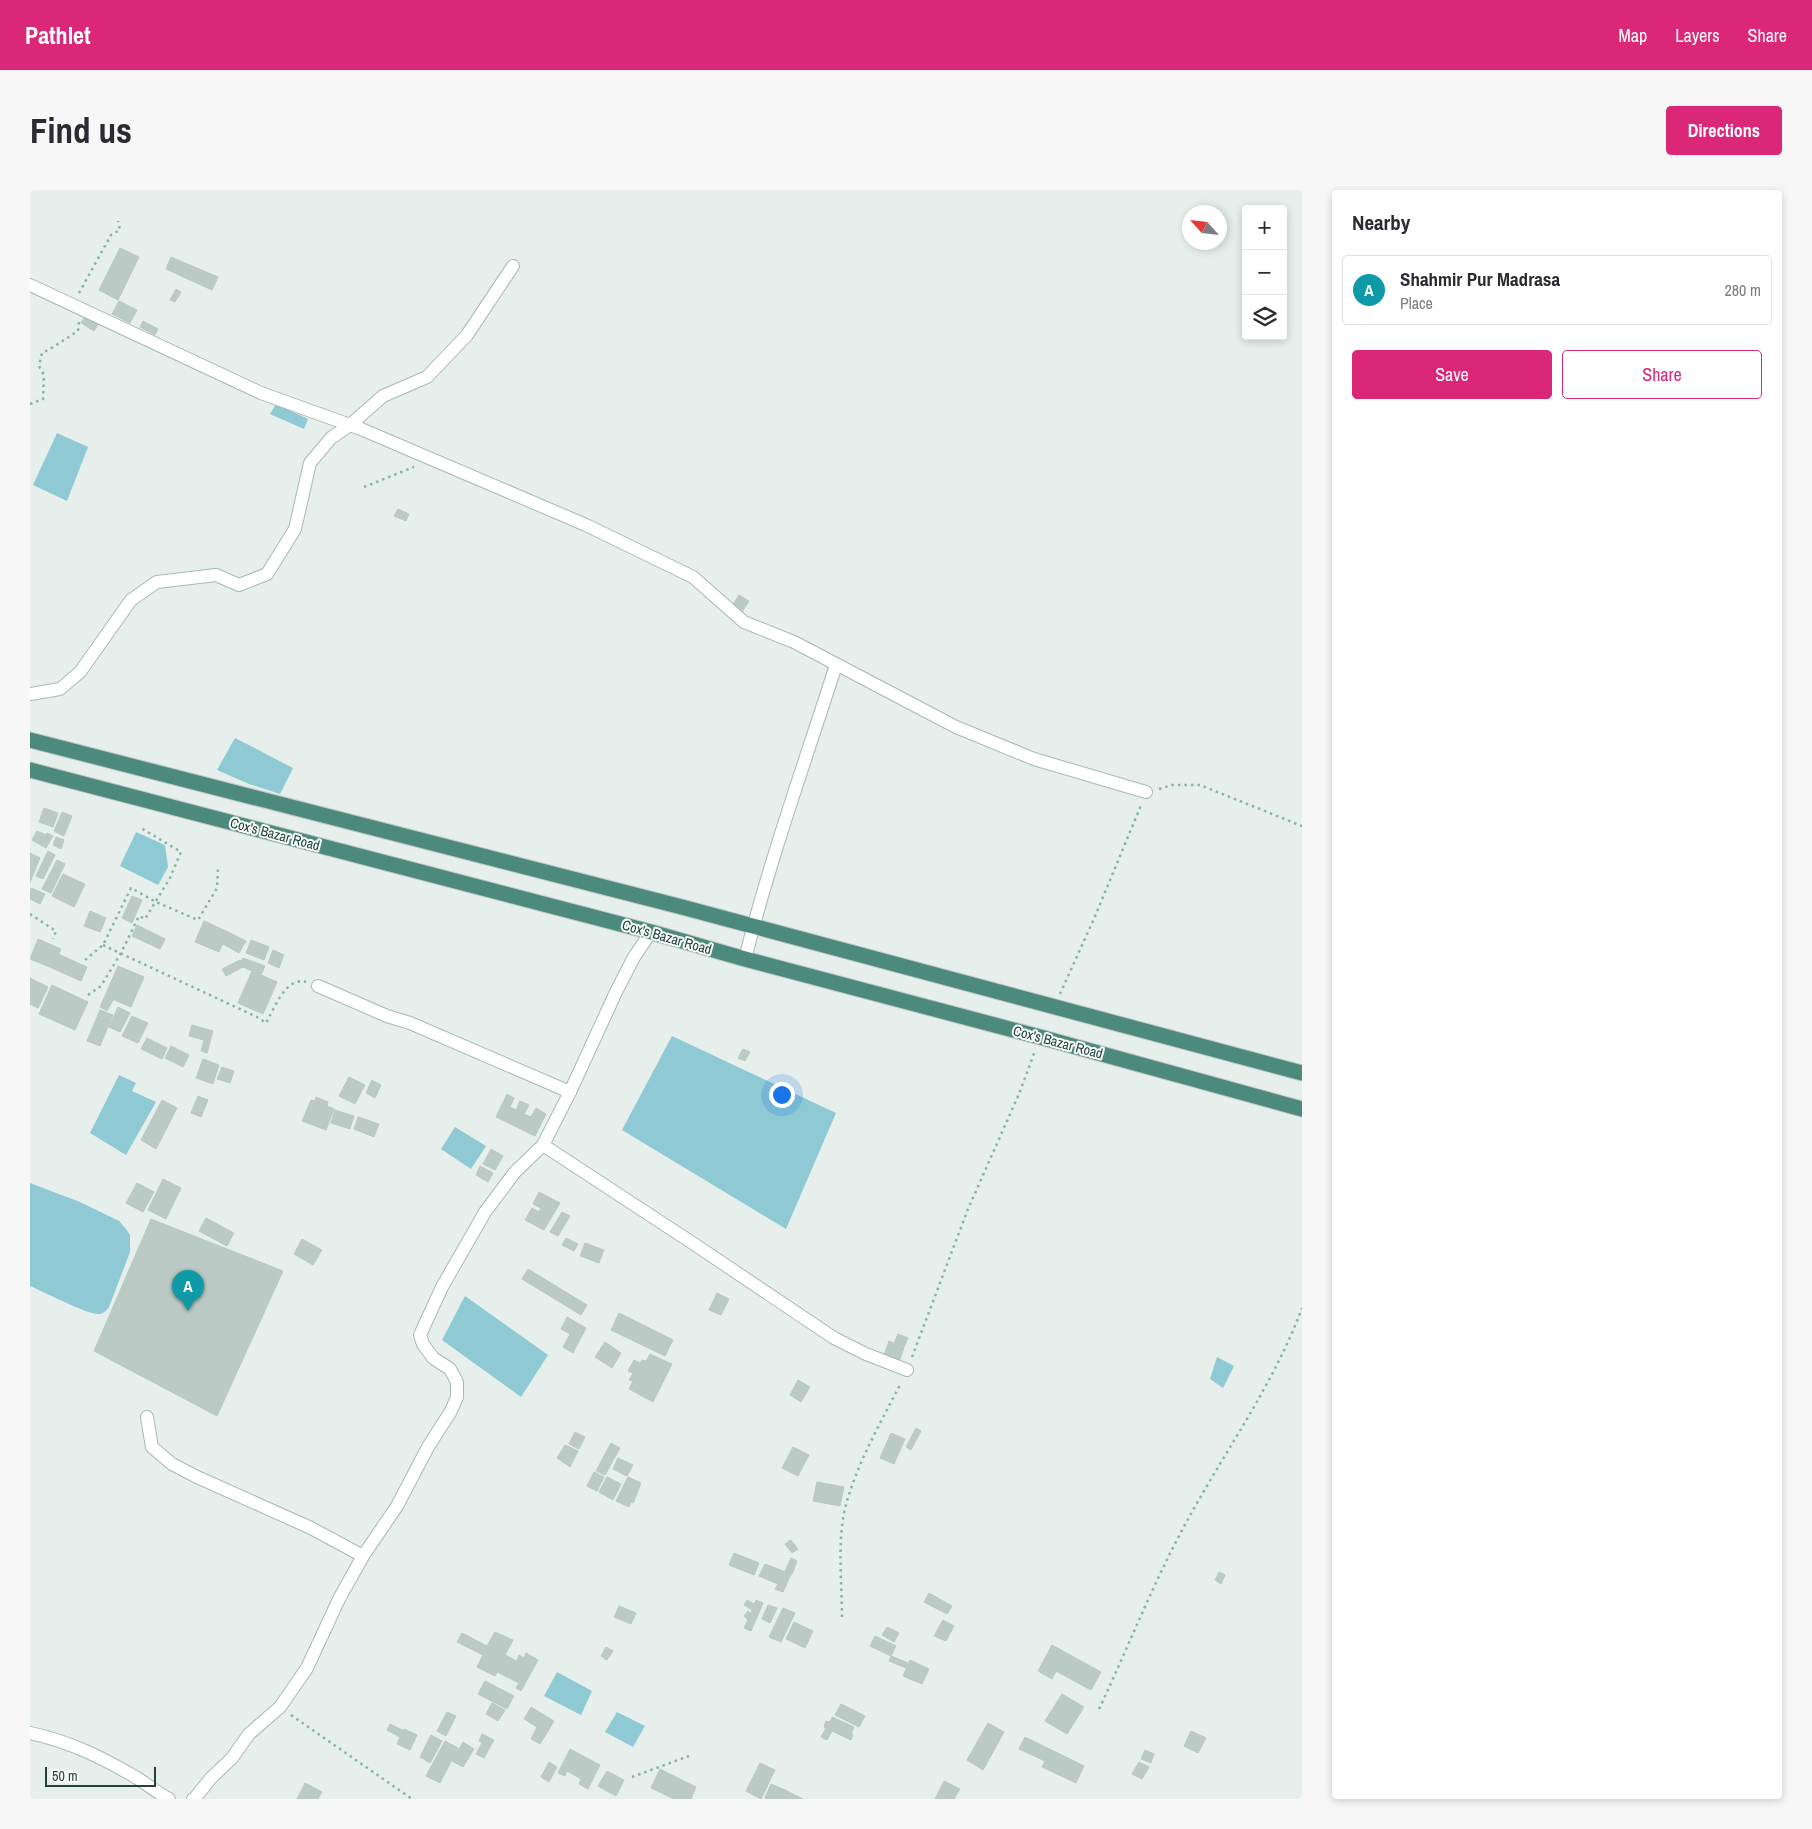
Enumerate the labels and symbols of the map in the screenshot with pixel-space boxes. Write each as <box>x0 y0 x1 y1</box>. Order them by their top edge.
north arrow <box>1182 205 1227 250</box>
street label: Cox's Bazar Road <box>228 813 322 855</box>
street label: Cox's Bazar Road <box>620 916 714 958</box>
street label: Cox's Bazar Road <box>1011 1021 1105 1063</box>
your location <box>769 1082 795 1108</box>
pin: A <box>172 1270 204 1311</box>
scale bar <box>45 1764 156 1787</box>

